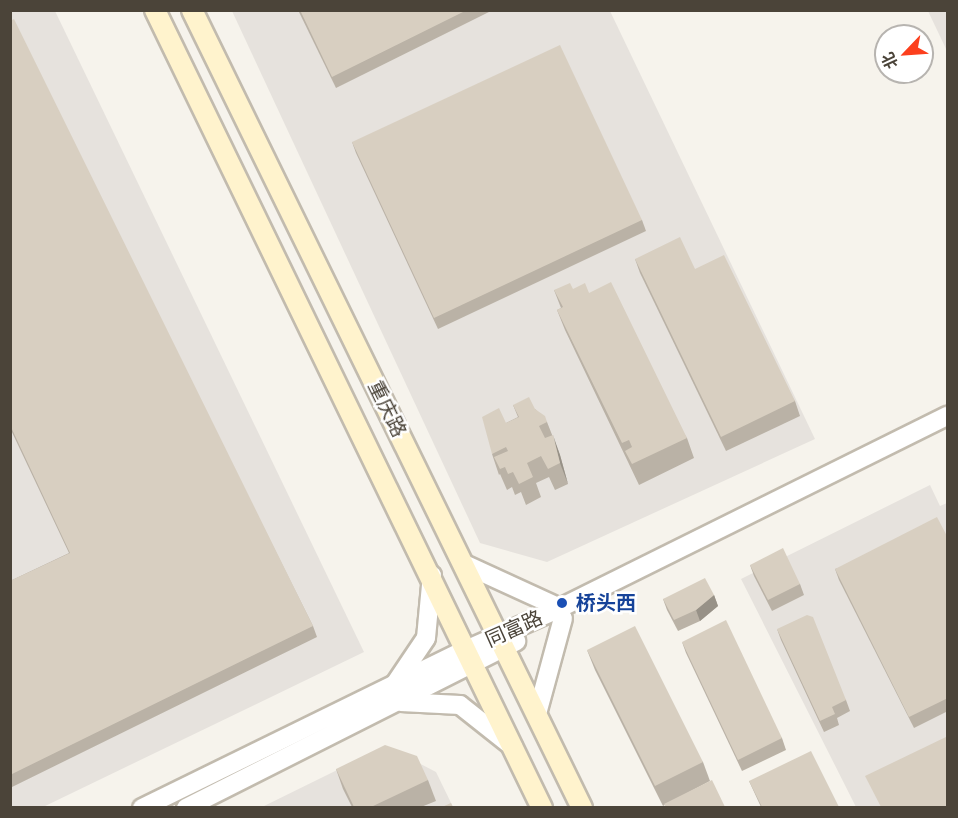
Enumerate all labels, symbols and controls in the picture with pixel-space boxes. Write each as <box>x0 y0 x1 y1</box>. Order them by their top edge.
north arrow <box>874 24 934 84</box>
text: 北 <box>877 49 902 72</box>
street label: 重庆路 <box>363 377 411 441</box>
place label: 桥头西 <box>576 591 636 615</box>
marker: 桥头西 <box>553 594 571 612</box>
street label: 同富路 <box>482 606 546 652</box>

